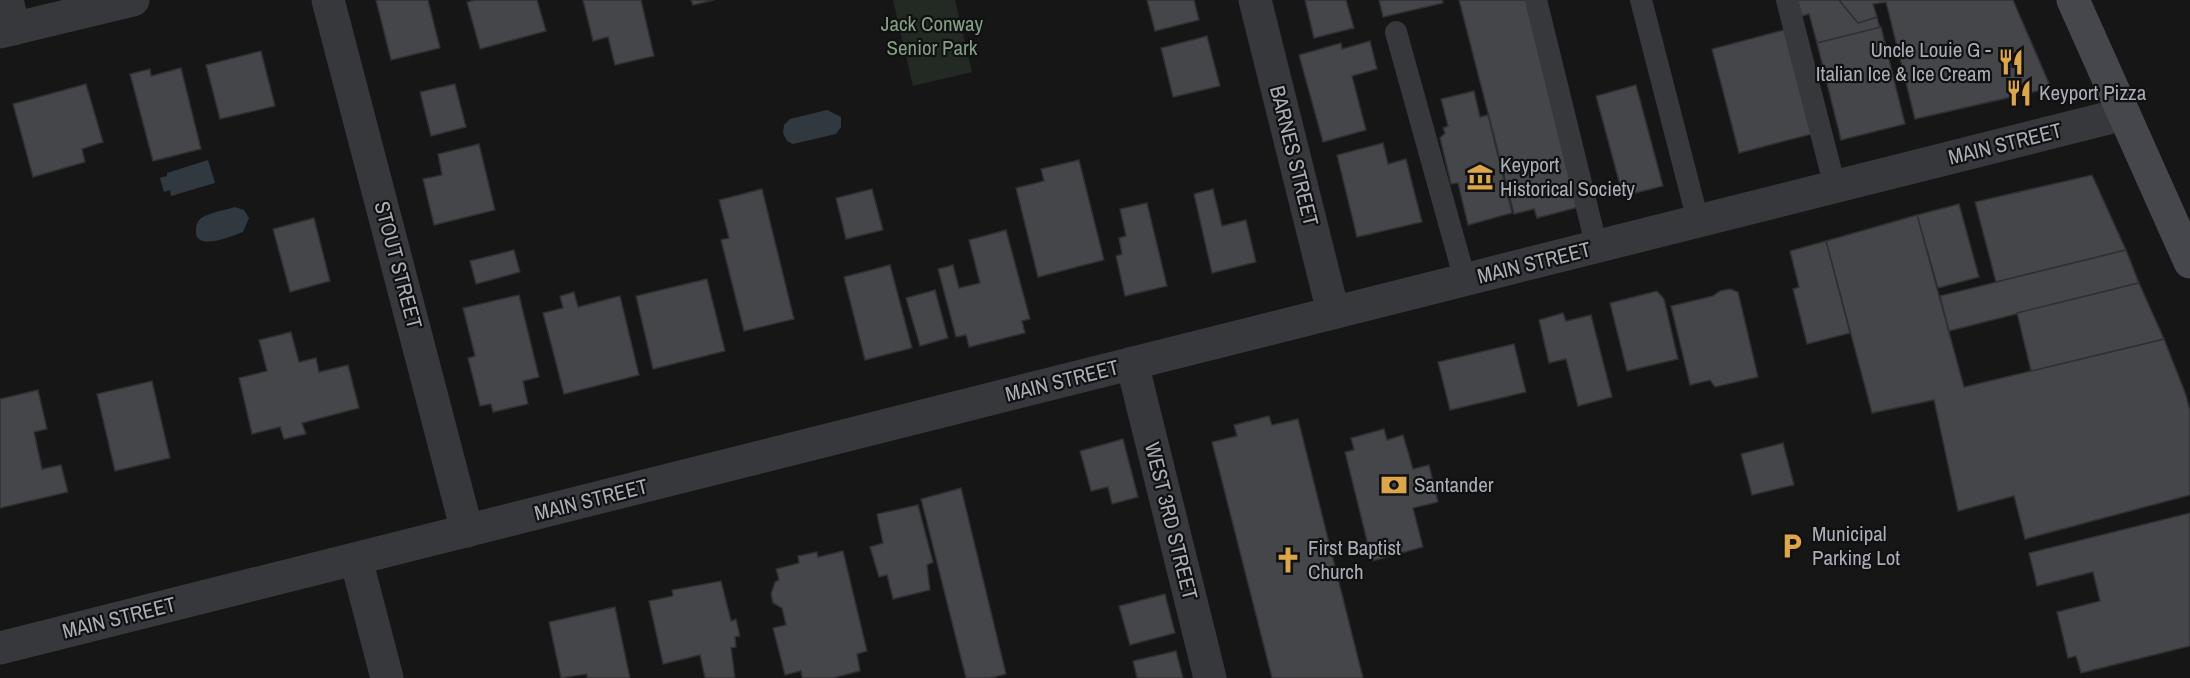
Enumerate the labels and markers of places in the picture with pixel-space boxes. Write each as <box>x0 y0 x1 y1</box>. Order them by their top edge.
place label: Uncle Louie G - Italian Ice & Ice Cream <box>1816 35 1991 88</box>
restaurant icon: Uncle Louie G - Italian Ice & Ice Cream <box>1996 47 2026 77</box>
restaurant icon: Keyport Pizza <box>2004 78 2034 108</box>
place label: Keyport Pizza <box>2039 78 2147 107</box>
place label: Keyport Historical Society <box>1500 150 1635 203</box>
museum icon: Keyport Historical Society <box>1465 162 1495 192</box>
bank icon: Santander <box>1379 470 1409 500</box>
place label: Santander <box>1414 470 1494 499</box>
place label: Municipal Parking Lot <box>1812 519 1900 572</box>
parking icon: Municipal Parking Lot <box>1777 531 1807 561</box>
place label: First Baptist Church <box>1308 533 1401 586</box>
church icon: First Baptist Church <box>1273 545 1303 575</box>

